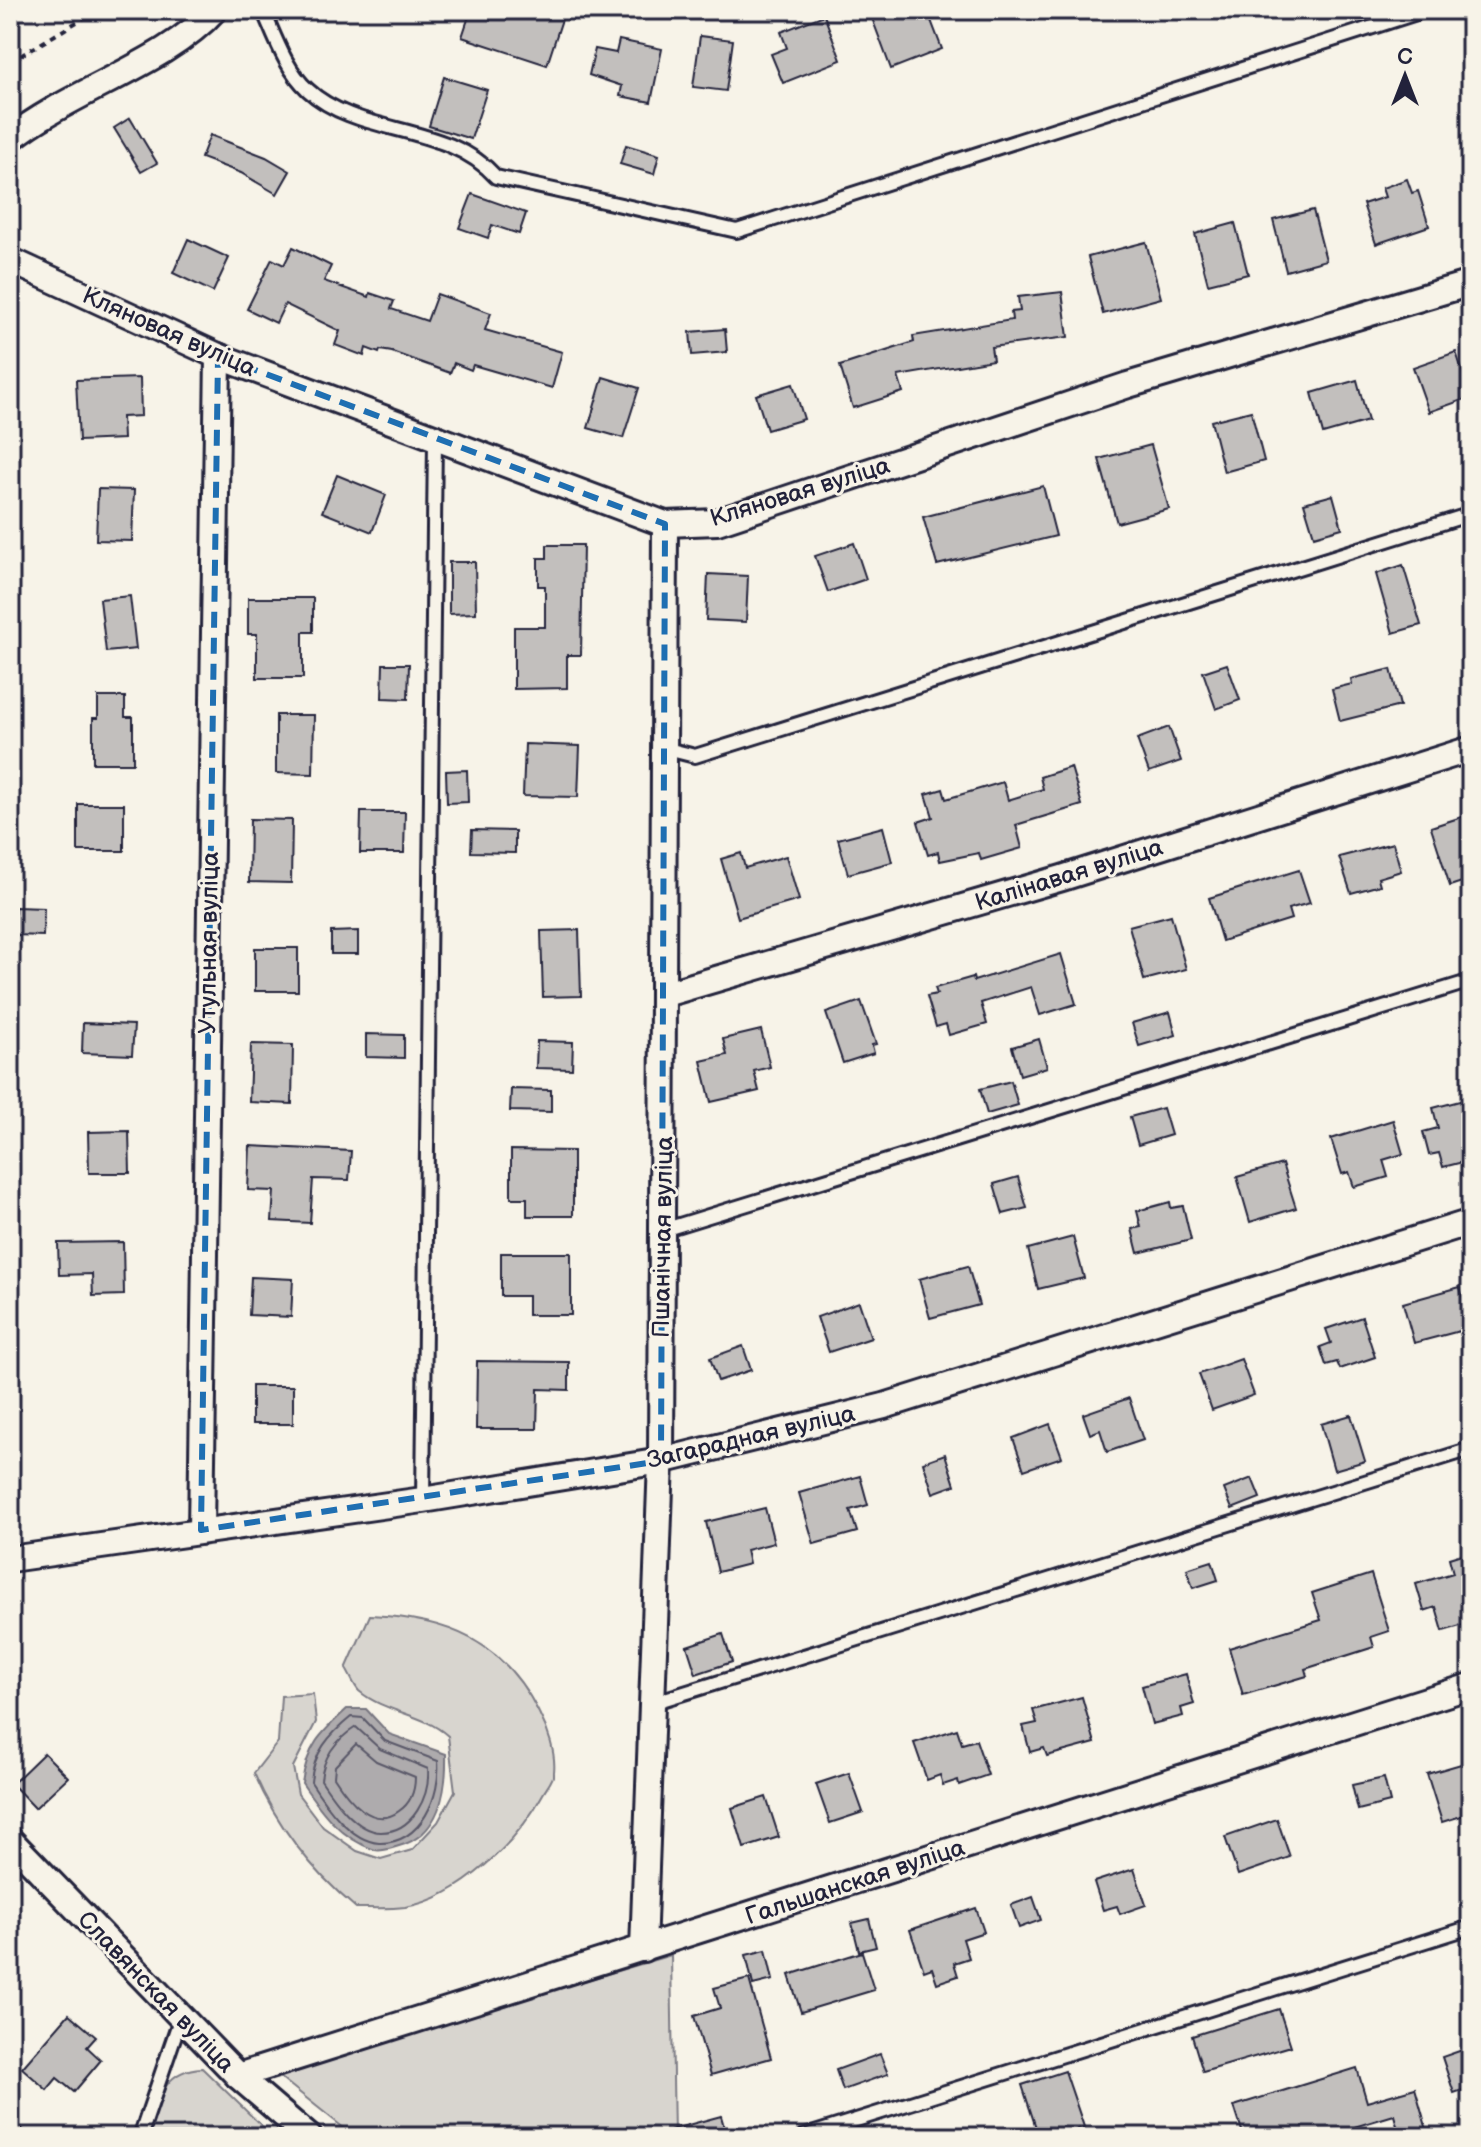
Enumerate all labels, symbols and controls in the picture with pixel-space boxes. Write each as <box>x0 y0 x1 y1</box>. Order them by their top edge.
north arrow <box>1365 36 1445 116</box>
text: С <box>1397 44 1413 71</box>
street label: Кляновая вуліца <box>78 281 260 383</box>
street label: Кляновая вуліца <box>707 451 893 533</box>
street label: Калінавая вуліца <box>972 833 1166 917</box>
street label: Утульная вуліца <box>193 852 225 1034</box>
street label: Пшанічная вуліца <box>647 1136 679 1338</box>
street label: Загарадная вуліца <box>644 1399 858 1475</box>
street label: Гальшанская вуліца <box>742 1833 968 1931</box>
street label: Славянская вуліца <box>72 1905 240 2079</box>

